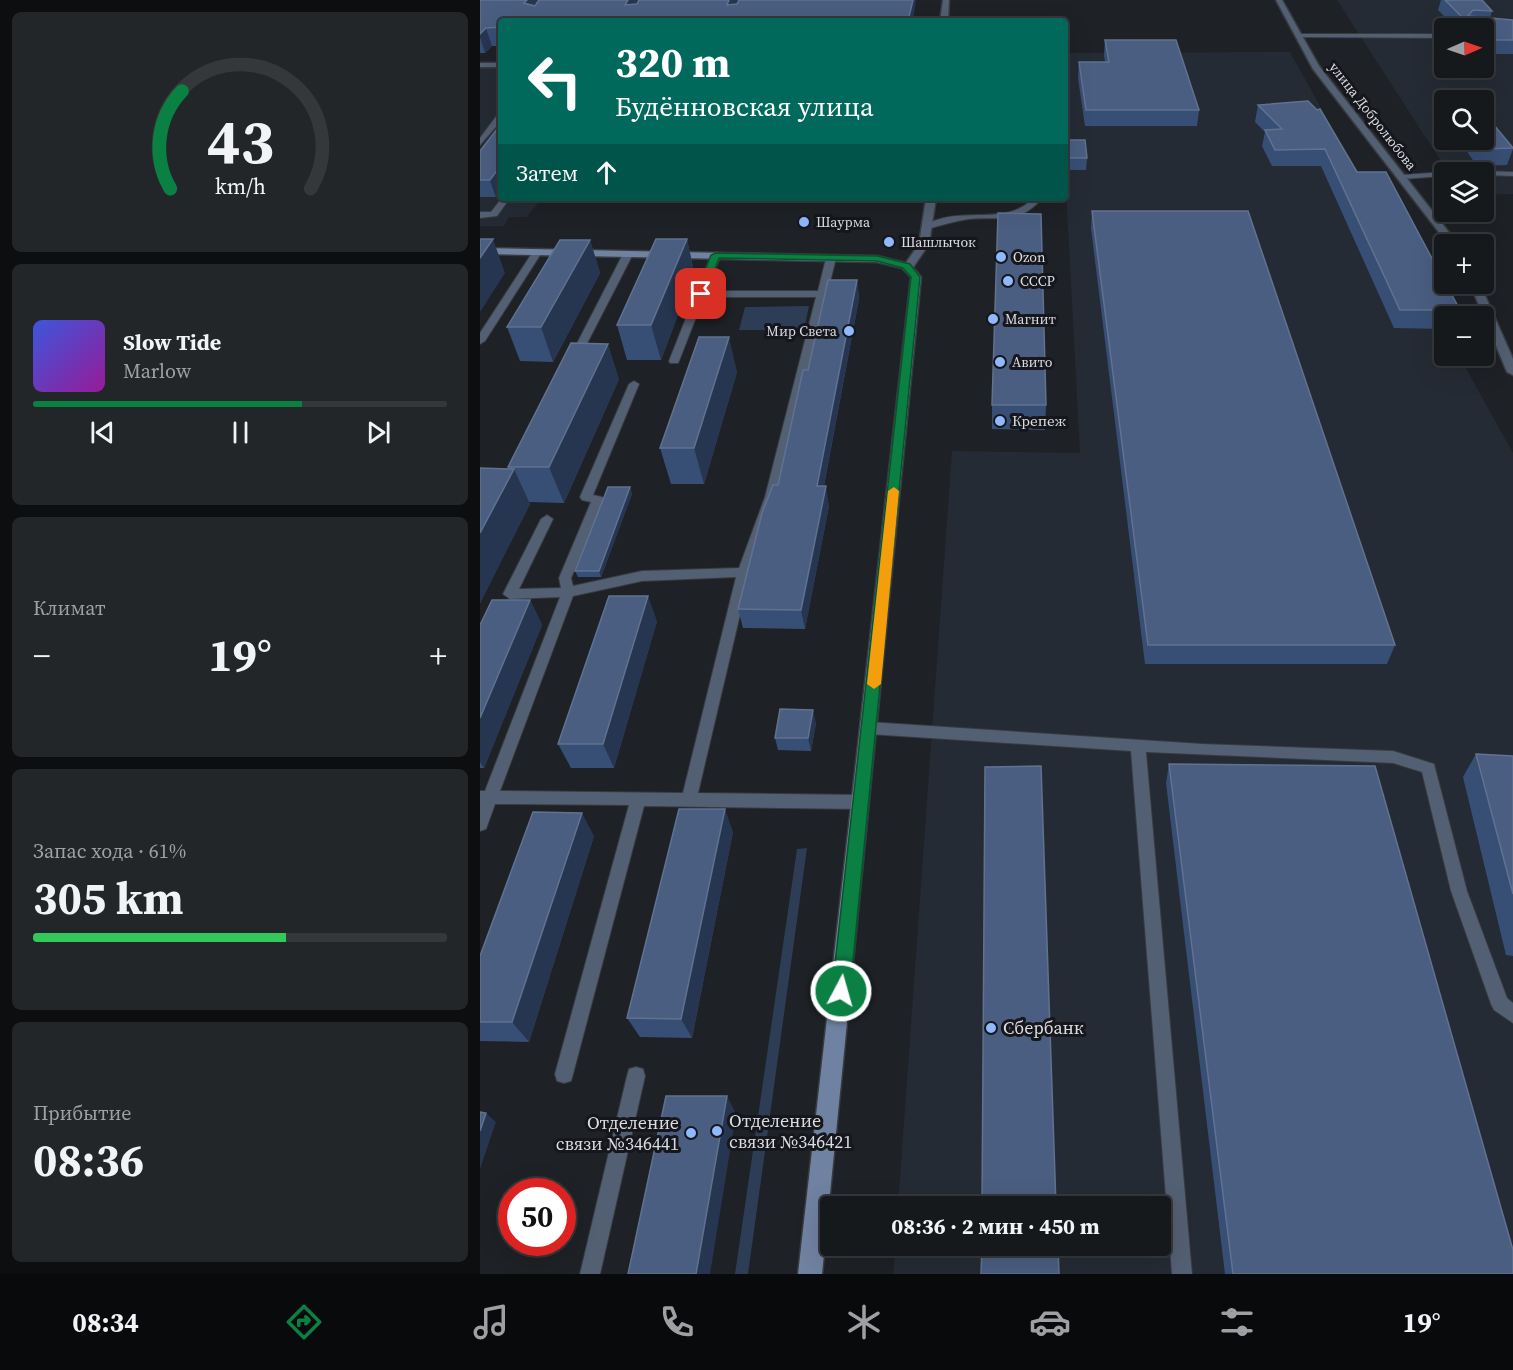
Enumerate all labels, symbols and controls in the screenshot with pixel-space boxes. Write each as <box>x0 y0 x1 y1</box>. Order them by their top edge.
north arrow <box>1434 18 1494 78</box>
map controls <box>1434 18 1494 366</box>
text: 320 m <box>615 33 730 91</box>
icon: left <box>516 42 594 120</box>
street label: улица Добролюбова <box>1324 58 1422 175</box>
text: Будённовская улица <box>615 88 874 125</box>
button: search <box>1434 90 1494 150</box>
text: 43 <box>206 98 274 184</box>
icon: ahead <box>590 156 623 189</box>
text: Затем <box>516 158 578 188</box>
button: layers <box>1434 162 1494 222</box>
text: km/h <box>214 173 266 202</box>
place label: Шаурма <box>816 212 871 232</box>
marker: Шаурма <box>797 215 811 229</box>
place label: Шашлычок <box>901 232 976 252</box>
button: + <box>1434 234 1494 294</box>
marker: Шашлычок <box>882 235 896 249</box>
place label: Ozon <box>1013 247 1046 267</box>
marker: Ozon <box>994 250 1008 264</box>
pin <box>675 268 726 319</box>
place label: СССР <box>1020 271 1055 291</box>
marker: СССР <box>1001 274 1015 288</box>
icon: arrive <box>684 277 717 310</box>
button: − <box>1434 306 1494 366</box>
place label: Магнит <box>1005 309 1056 329</box>
marker: Магнит <box>986 312 1000 326</box>
place label: Мир Света <box>766 321 838 341</box>
marker: Мир Света <box>842 324 856 338</box>
text: Slow Tide <box>123 327 221 357</box>
place label: Авито <box>1012 352 1053 372</box>
marker: Авито <box>993 355 1007 369</box>
text: Marlow <box>123 357 191 385</box>
place label: Крепеж <box>1012 410 1067 431</box>
marker: Крепеж <box>993 414 1007 428</box>
icon: previous <box>86 416 119 449</box>
icon: pause <box>224 416 257 449</box>
icon: next <box>362 416 395 449</box>
text: Климат <box>33 594 106 622</box>
text: 19° <box>208 624 272 686</box>
text: − <box>33 633 51 678</box>
text: + <box>429 633 447 678</box>
text: Запас хода · 61% <box>33 837 186 865</box>
text: 305 km <box>33 867 184 929</box>
position arrow <box>809 959 873 1023</box>
place label: Сбербанк <box>1003 1015 1084 1040</box>
marker: Сбербанк <box>984 1021 998 1035</box>
text: Прибытие <box>33 1099 131 1127</box>
place label: Отделение связи №346421 <box>729 1108 852 1154</box>
place label: Отделение связи №346441 <box>556 1110 679 1156</box>
marker: Отделение связи №346421 <box>710 1124 724 1138</box>
marker: Отделение связи №346441 <box>684 1126 698 1140</box>
text: 08:36 <box>33 1129 144 1191</box>
speed limit sign: 50 <box>498 1178 576 1256</box>
text: 08:36 · 2 мин · 450 m <box>891 1211 1100 1241</box>
icon: directions <box>283 1301 325 1343</box>
icon: music <box>470 1301 512 1343</box>
icon: phone <box>656 1301 698 1343</box>
icon: climate <box>843 1301 885 1343</box>
icon: car <box>1029 1301 1071 1343</box>
icon: filters <box>1216 1301 1258 1343</box>
text: 08:34 <box>72 1304 139 1341</box>
text: 19° <box>1403 1304 1441 1341</box>

